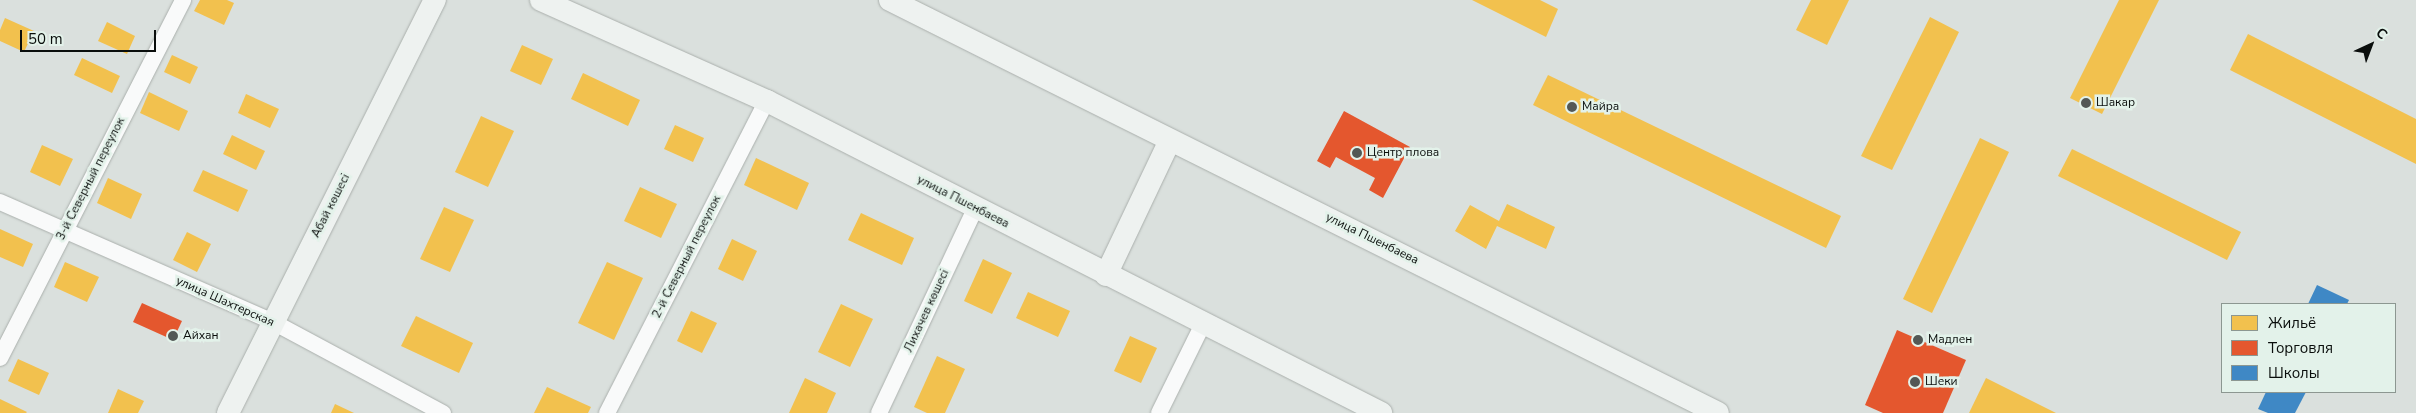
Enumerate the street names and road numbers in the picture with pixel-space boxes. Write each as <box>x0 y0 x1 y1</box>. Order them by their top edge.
street label: 3-й Северный переулок <box>54 115 128 243</box>
street label: Абай көшесі <box>309 172 353 240</box>
street label: улица Пшенбаева <box>914 173 1012 231</box>
street label: 2-й Северный переулок <box>650 193 724 321</box>
street label: улица Пшенбаева <box>1323 210 1421 268</box>
street label: Лихачев көшесі <box>902 267 952 355</box>
street label: улица Шахтерская <box>174 274 276 330</box>

